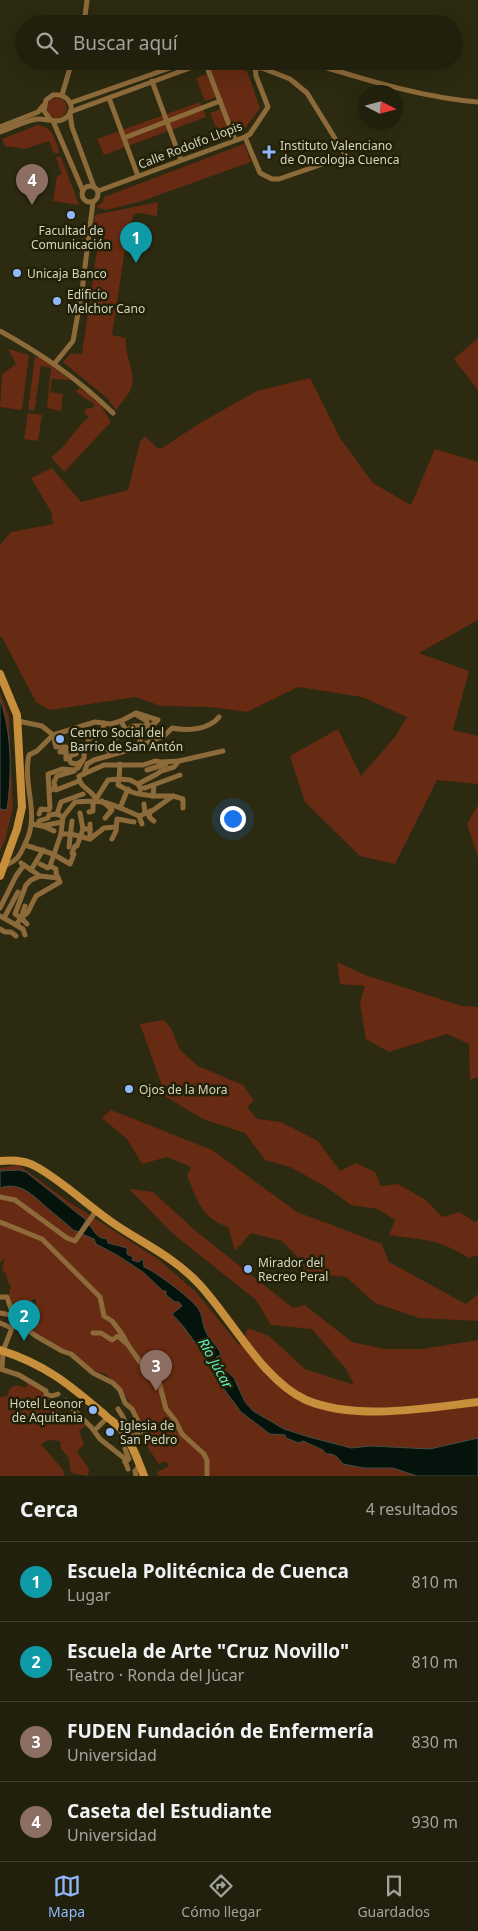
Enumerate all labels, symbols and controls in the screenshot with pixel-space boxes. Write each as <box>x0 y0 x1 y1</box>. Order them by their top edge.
search box <box>15 15 463 70</box>
icon: search <box>33 29 61 57</box>
text: Buscar aquí <box>73 30 178 56</box>
north arrow <box>358 85 403 130</box>
street label: Calle Rodolfo Llopis <box>135 117 245 173</box>
place label: Instituto Valenciano de Oncologia Cuenca <box>280 137 399 168</box>
marker: Instituto Valenciano de Oncologia Cuenca <box>262 145 276 159</box>
pin: 4 <box>16 164 48 205</box>
marker: Facultad de Comunicación <box>65 209 77 221</box>
place label: Facultad de Comunicación <box>31 222 111 253</box>
pin: 1 <box>120 222 152 263</box>
place label: Unicaja Banco <box>27 265 107 282</box>
marker: Unicaja Banco <box>11 267 23 279</box>
place label: Edificio Melchor Cano <box>67 286 145 317</box>
marker: Edificio Melchor Cano <box>51 295 63 307</box>
place label: Centro Social del Barrio de San Antón <box>70 724 183 755</box>
marker: Centro Social del Barrio de San Antón <box>54 733 66 745</box>
your location <box>220 806 246 832</box>
place label: Ojos de la Mora <box>139 1081 227 1098</box>
marker: Ojos de la Mora <box>123 1083 135 1095</box>
place label: Mirador del Recreo Peral <box>258 1254 328 1285</box>
marker: Mirador del Recreo Peral <box>242 1263 254 1275</box>
pin: 2 <box>8 1300 40 1341</box>
water label: Río Júcar <box>194 1334 238 1392</box>
pin: 3 <box>140 1350 172 1391</box>
place label: Hotel Leonor de Aquitania <box>10 1395 83 1426</box>
marker: Hotel Leonor de Aquitania <box>87 1404 99 1416</box>
place label: Iglesia de San Pedro <box>120 1417 177 1448</box>
marker: Iglesia de San Pedro <box>104 1426 116 1438</box>
text: Cerca <box>20 1495 78 1523</box>
text: 4 resultados <box>366 1498 458 1520</box>
text: Escuela Politécnica de Cuenca <box>67 1558 349 1584</box>
text: 1 <box>31 1571 41 1593</box>
text: 810 m <box>411 1571 458 1593</box>
text: Lugar <box>67 1584 111 1606</box>
text: Escuela de Arte "Cruz Novillo" <box>67 1638 349 1664</box>
text: 2 <box>31 1651 41 1673</box>
text: 810 m <box>411 1651 458 1673</box>
text: Teatro · Ronda del Júcar <box>67 1664 244 1686</box>
text: FUDEN Fundación de Enfermería <box>67 1718 374 1744</box>
text: 3 <box>31 1731 41 1753</box>
text: 830 m <box>411 1731 458 1753</box>
text: Universidad <box>67 1744 157 1766</box>
text: Caseta del Estudiante <box>67 1798 272 1824</box>
text: 4 <box>31 1811 41 1833</box>
text: 930 m <box>411 1811 458 1833</box>
text: Universidad <box>67 1824 157 1846</box>
tab: Mapa <box>48 1872 85 1921</box>
tab: Cómo llegar <box>181 1872 261 1921</box>
tab: Guardados <box>357 1872 430 1921</box>

